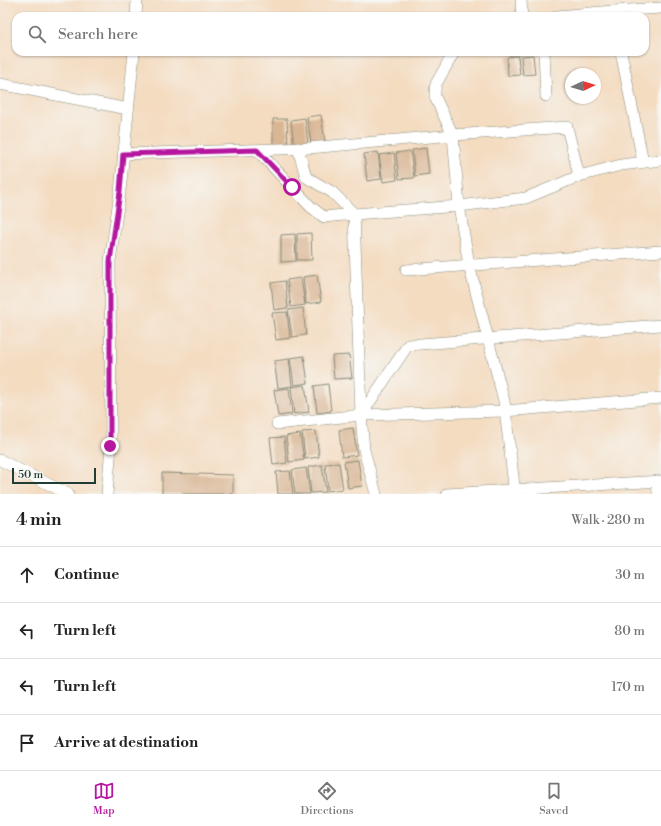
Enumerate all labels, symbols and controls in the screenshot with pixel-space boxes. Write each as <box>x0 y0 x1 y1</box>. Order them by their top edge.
search box <box>12 12 649 56</box>
icon: search <box>26 23 48 45</box>
text: Search here <box>58 25 138 44</box>
north arrow <box>565 68 601 104</box>
route start <box>283 178 301 196</box>
route end <box>101 437 119 455</box>
scale bar <box>12 466 96 485</box>
text: 50 m <box>18 468 43 482</box>
text: 4 min <box>16 509 61 531</box>
text: Walk · 280 m <box>571 512 645 528</box>
icon: ahead <box>16 564 38 586</box>
text: Continue <box>54 565 119 584</box>
text: 30 m <box>615 567 645 583</box>
icon: left <box>16 620 38 642</box>
text: Turn left <box>54 621 116 640</box>
text: 80 m <box>614 623 645 639</box>
icon: left <box>16 676 38 698</box>
text: Turn left <box>54 677 116 696</box>
text: 170 m <box>611 679 645 695</box>
icon: arrive <box>16 732 38 754</box>
text: Arrive at destination <box>54 733 198 752</box>
tab: Map <box>93 780 115 818</box>
tab: Directions <box>301 780 354 818</box>
tab: Saved <box>539 780 568 818</box>

